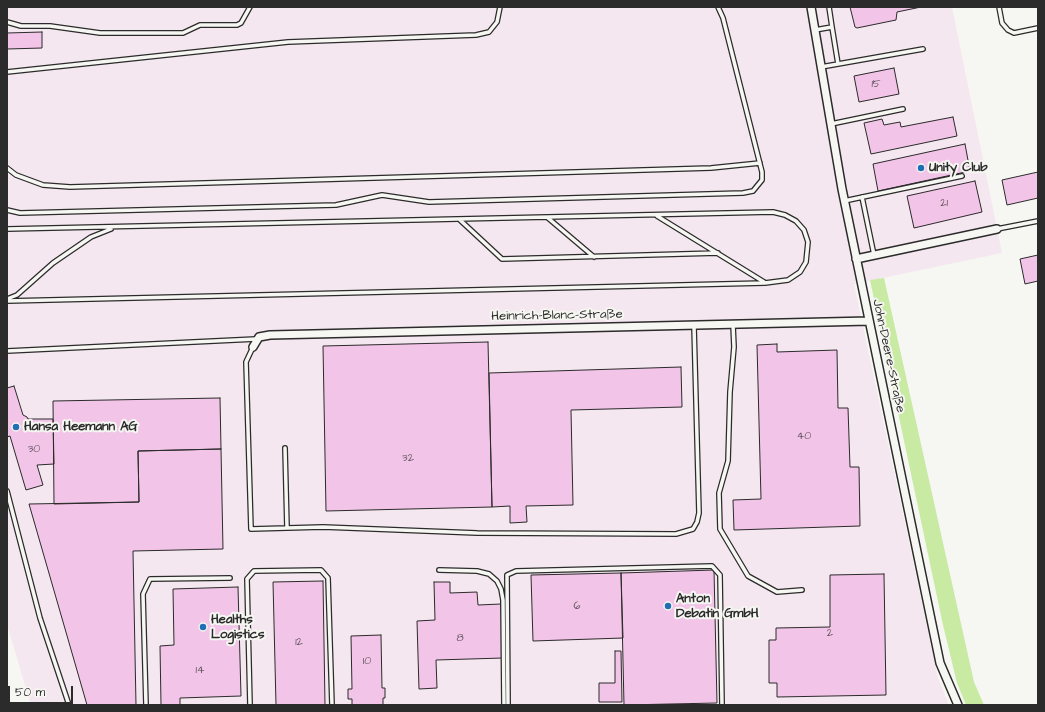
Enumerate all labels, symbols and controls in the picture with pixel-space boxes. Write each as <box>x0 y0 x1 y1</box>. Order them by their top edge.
house number: 15 <box>871 78 881 92</box>
place label: Unity Club <box>929 160 988 176</box>
marker: Unity Club <box>916 163 926 173</box>
house number: 21 <box>940 197 948 211</box>
street label: John-Deere-Straße <box>868 298 908 414</box>
street label: Heinrich-Blanc-Straße <box>491 307 623 325</box>
place label: Hansa Heemann AG <box>24 419 138 435</box>
marker: Hansa Heemann AG <box>11 422 21 432</box>
house number: 40 <box>797 430 811 444</box>
house number: 30 <box>28 443 40 457</box>
house number: 32 <box>402 452 414 466</box>
place label: Anton Debatin GmbH <box>676 591 759 622</box>
house number: 6 <box>574 600 580 614</box>
marker: Anton Debatin GmbH <box>663 601 673 611</box>
place label: Healths Logistics <box>211 612 264 643</box>
marker: Healths Logistics <box>198 622 208 632</box>
house number: 2 <box>827 627 833 641</box>
house number: 8 <box>456 632 464 646</box>
house number: 12 <box>295 636 303 650</box>
house number: 10 <box>363 655 371 669</box>
house number: 14 <box>196 664 204 678</box>
scale bar <box>10 678 75 704</box>
text: 50 m <box>15 684 45 701</box>

